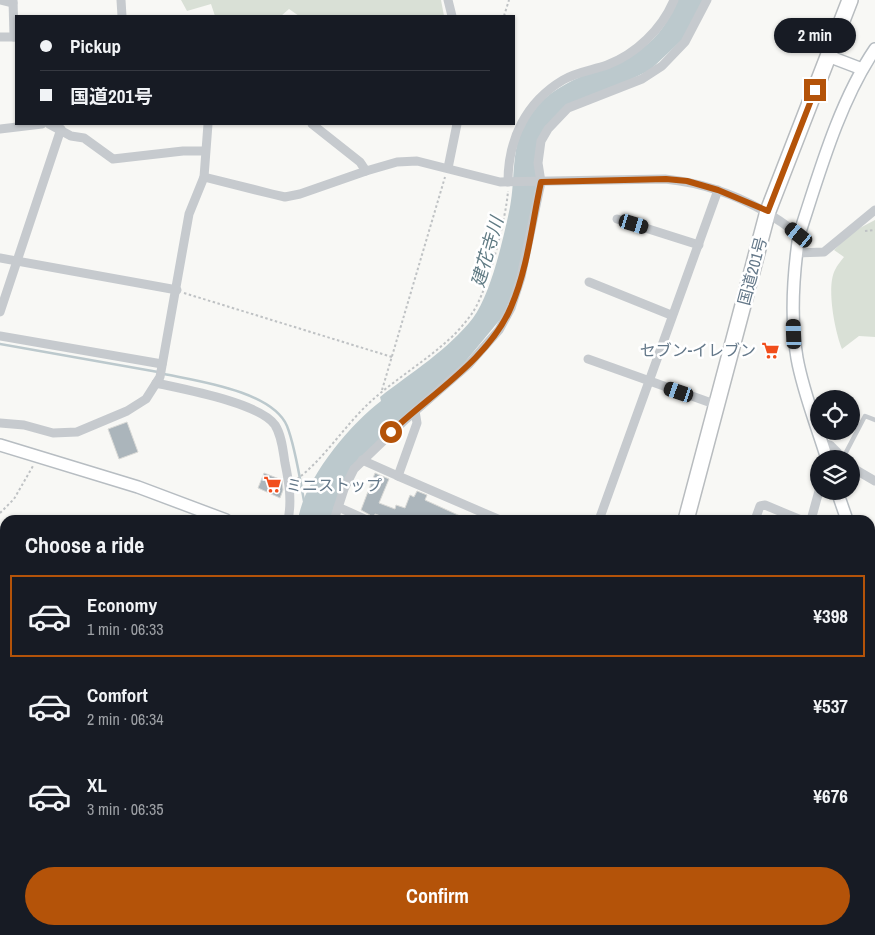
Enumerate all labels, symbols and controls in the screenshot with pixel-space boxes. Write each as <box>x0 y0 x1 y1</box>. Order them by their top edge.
callout: 2 min <box>774 18 856 52</box>
text: 2 min <box>798 24 832 46</box>
text: Pickup <box>70 33 121 59</box>
route end <box>804 79 826 101</box>
text: 国道201号 <box>70 83 153 109</box>
water label: 建花寺川 <box>465 212 509 290</box>
car <box>617 212 650 236</box>
car <box>782 220 815 250</box>
street label: 国道201号 <box>732 234 772 308</box>
car <box>785 319 802 349</box>
place label: セブン-イレブン <box>640 339 756 361</box>
supermarket icon: セブン-イレブン <box>760 340 780 360</box>
car <box>662 380 695 404</box>
map controls <box>810 390 860 500</box>
button: locate <box>810 390 860 440</box>
route start <box>380 421 402 443</box>
button: layers <box>810 450 860 500</box>
place label: ミニストップ <box>286 474 382 496</box>
supermarket icon: ミニストップ <box>262 475 282 495</box>
text: Choose a ride <box>25 530 144 560</box>
text: Economy <box>87 592 157 618</box>
icon: car <box>27 594 72 639</box>
text: ¥398 <box>813 603 848 629</box>
text: 1 min · 06:33 <box>87 618 164 640</box>
text: Comfort <box>87 682 148 708</box>
icon: car <box>27 684 72 729</box>
text: ¥537 <box>813 693 848 719</box>
text: 2 min · 06:34 <box>87 708 164 730</box>
text: XL <box>87 772 107 798</box>
icon: car <box>27 774 72 819</box>
text: ¥676 <box>813 783 848 809</box>
text: 3 min · 06:35 <box>87 798 164 820</box>
button: Confirm <box>25 867 850 925</box>

